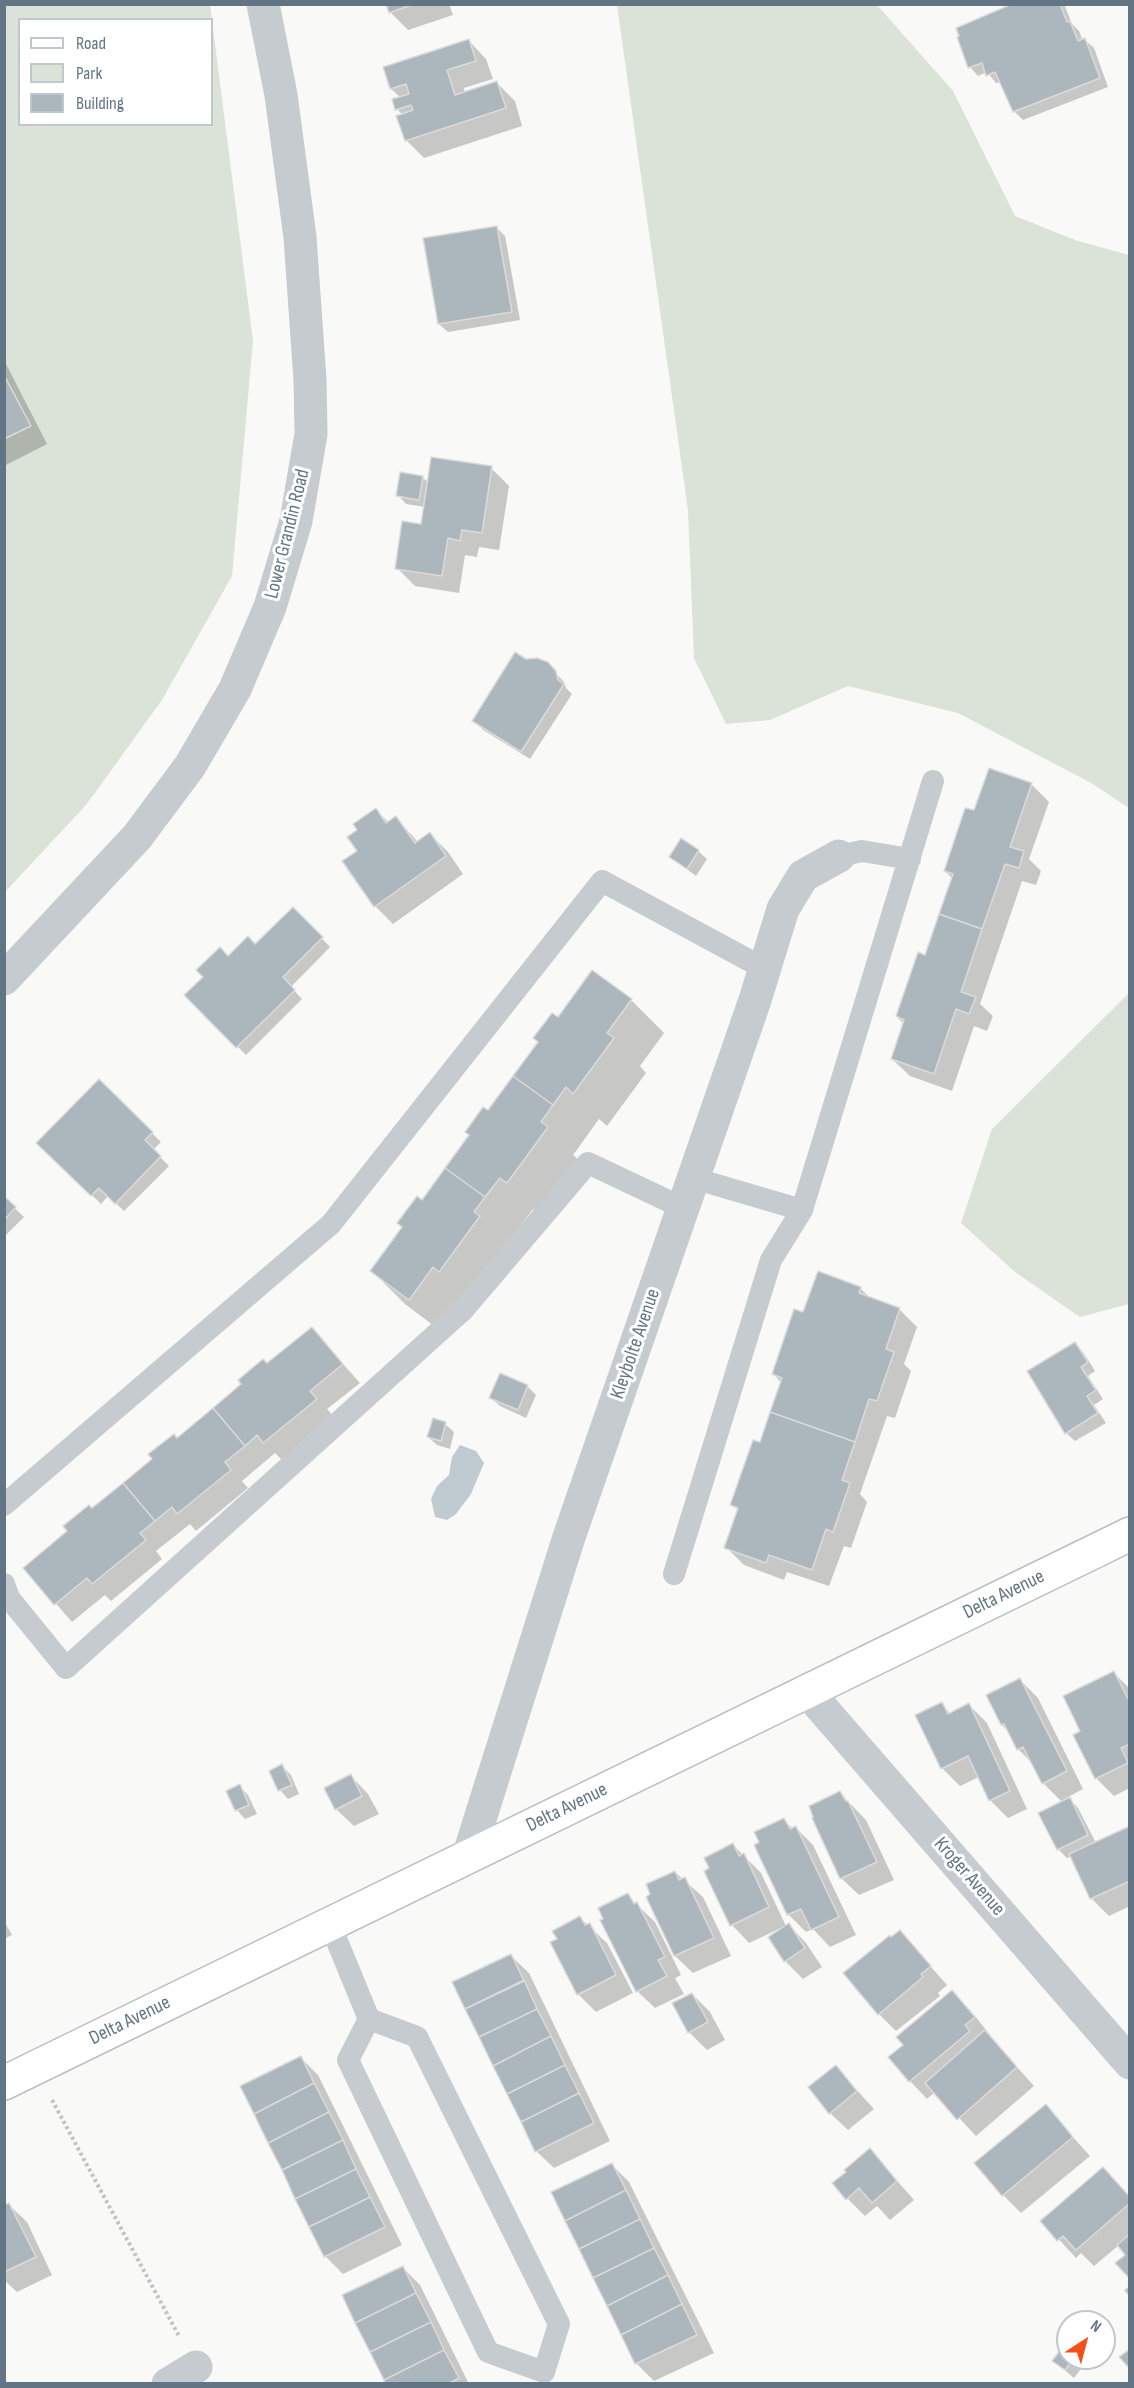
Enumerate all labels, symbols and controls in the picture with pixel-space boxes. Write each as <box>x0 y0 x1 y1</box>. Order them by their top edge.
legend <box>18 18 213 126</box>
text: Road <box>76 33 106 54</box>
text: Park <box>76 63 102 84</box>
text: Building <box>76 93 124 114</box>
street label: Lower Grandin Road <box>260 467 316 601</box>
street label: Kleybolte Avenue <box>606 1286 666 1402</box>
street label: Delta Avenue <box>959 1565 1049 1625</box>
street label: Delta Avenue <box>522 1778 612 1838</box>
street label: Kroger Avenue <box>928 1833 1010 1921</box>
street label: Delta Avenue <box>85 1991 175 2051</box>
north arrow <box>1056 2310 1116 2370</box>
text: N <box>1087 2316 1105 2337</box>

